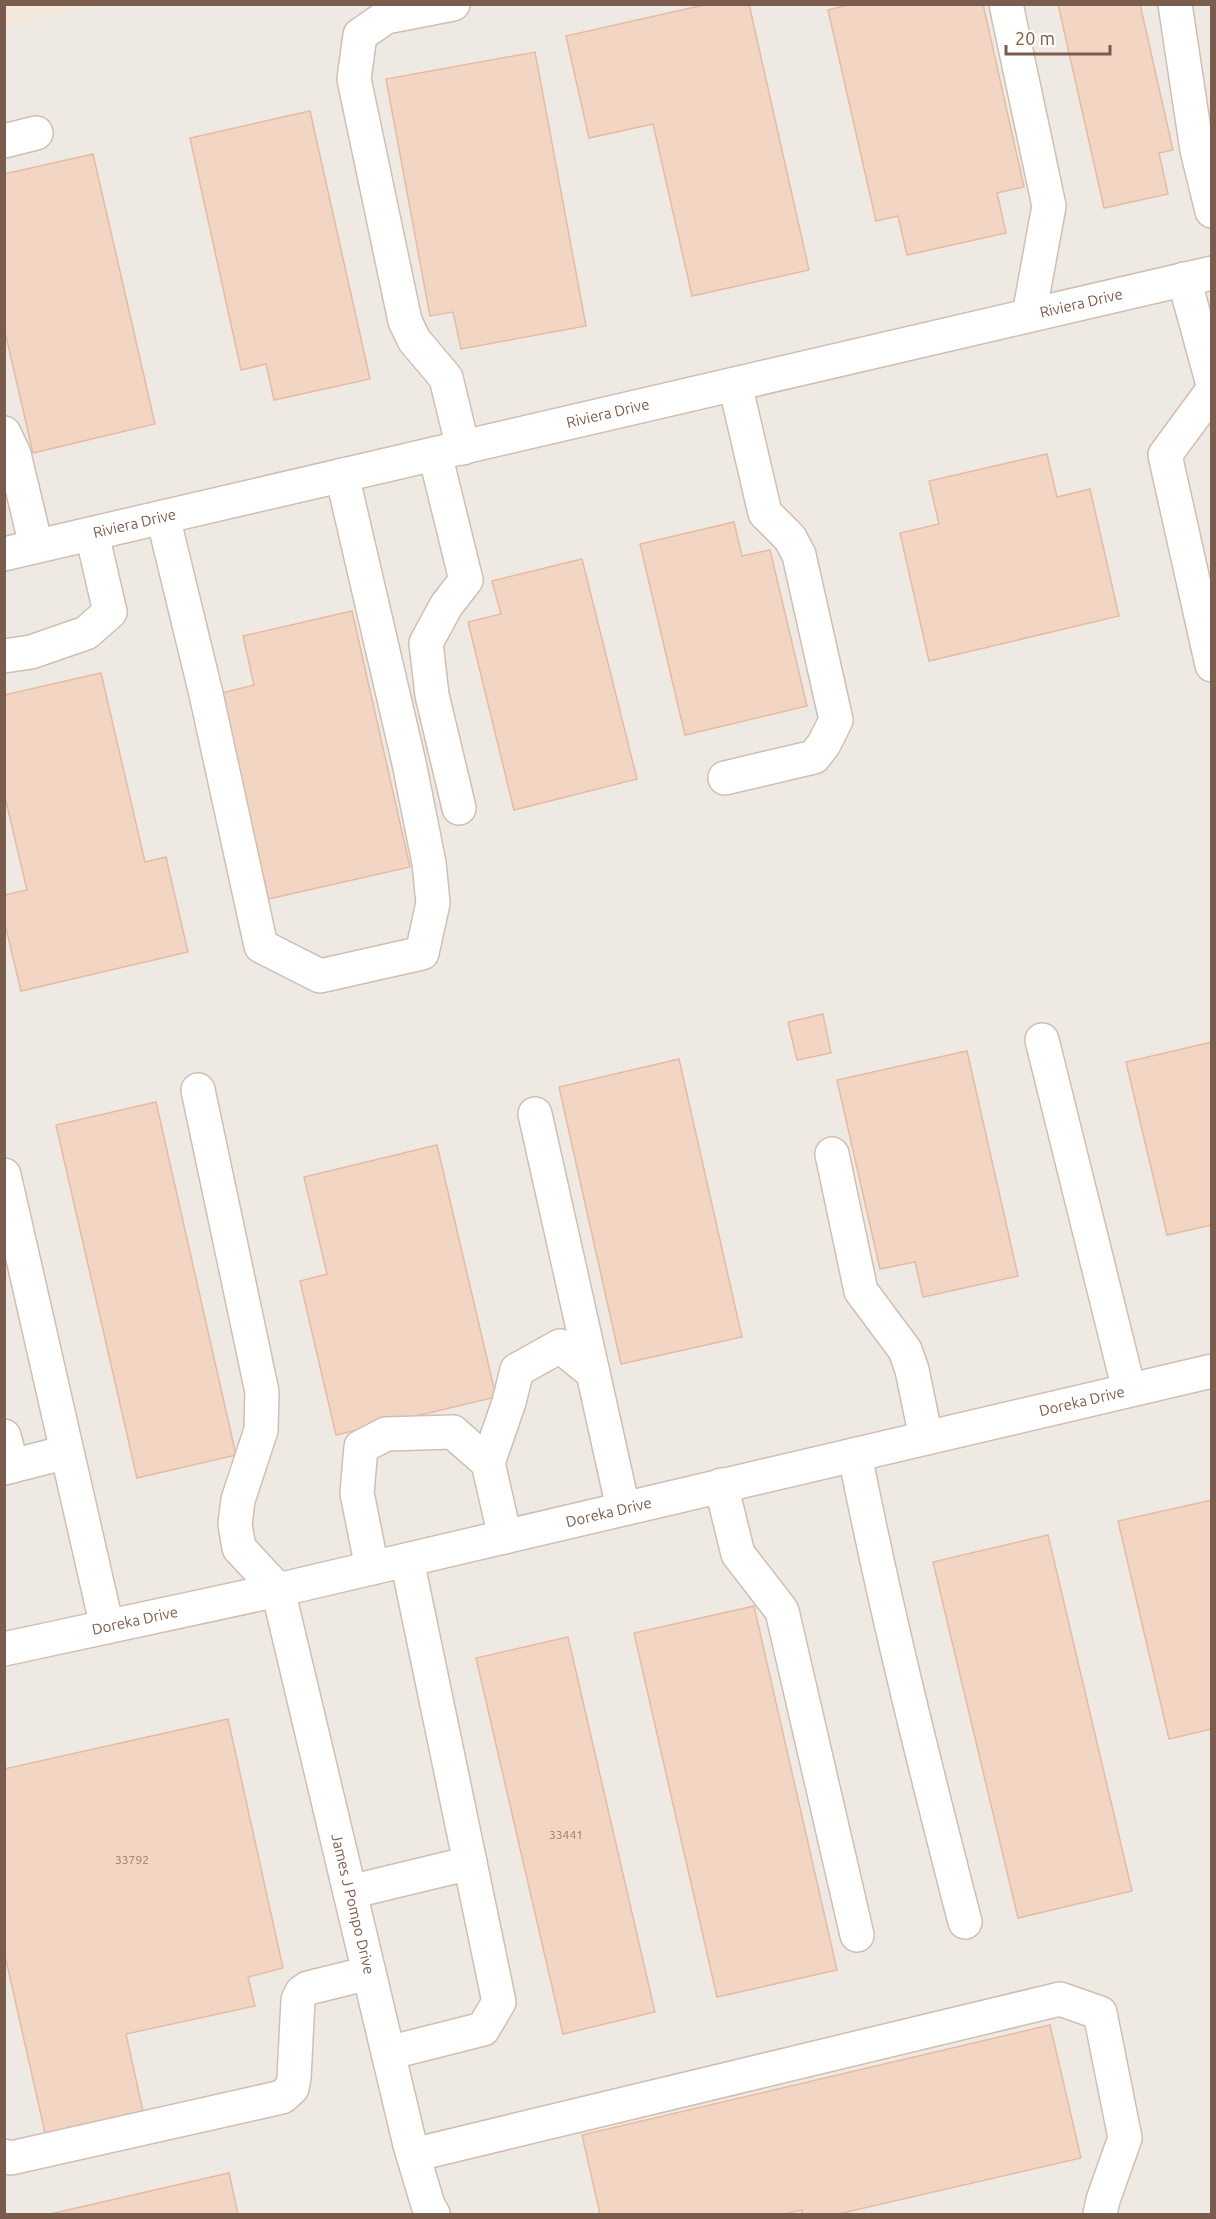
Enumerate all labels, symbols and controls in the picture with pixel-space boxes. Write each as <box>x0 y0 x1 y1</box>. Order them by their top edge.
scale bar <box>1006 18 1110 56</box>
text: 20 m <box>1015 28 1055 48</box>
street label: Riviera Drive <box>1038 285 1124 321</box>
street label: Riviera Drive <box>565 395 651 431</box>
street label: Riviera Drive <box>91 505 178 541</box>
street label: Doreka Drive <box>1037 1383 1126 1419</box>
street label: Doreka Drive <box>564 1494 653 1530</box>
street label: Doreka Drive <box>90 1603 179 1638</box>
house number: 33441 <box>549 1828 583 1841</box>
street label: James J Pompo Drive <box>328 1832 378 1976</box>
house number: 33792 <box>115 1853 149 1866</box>

